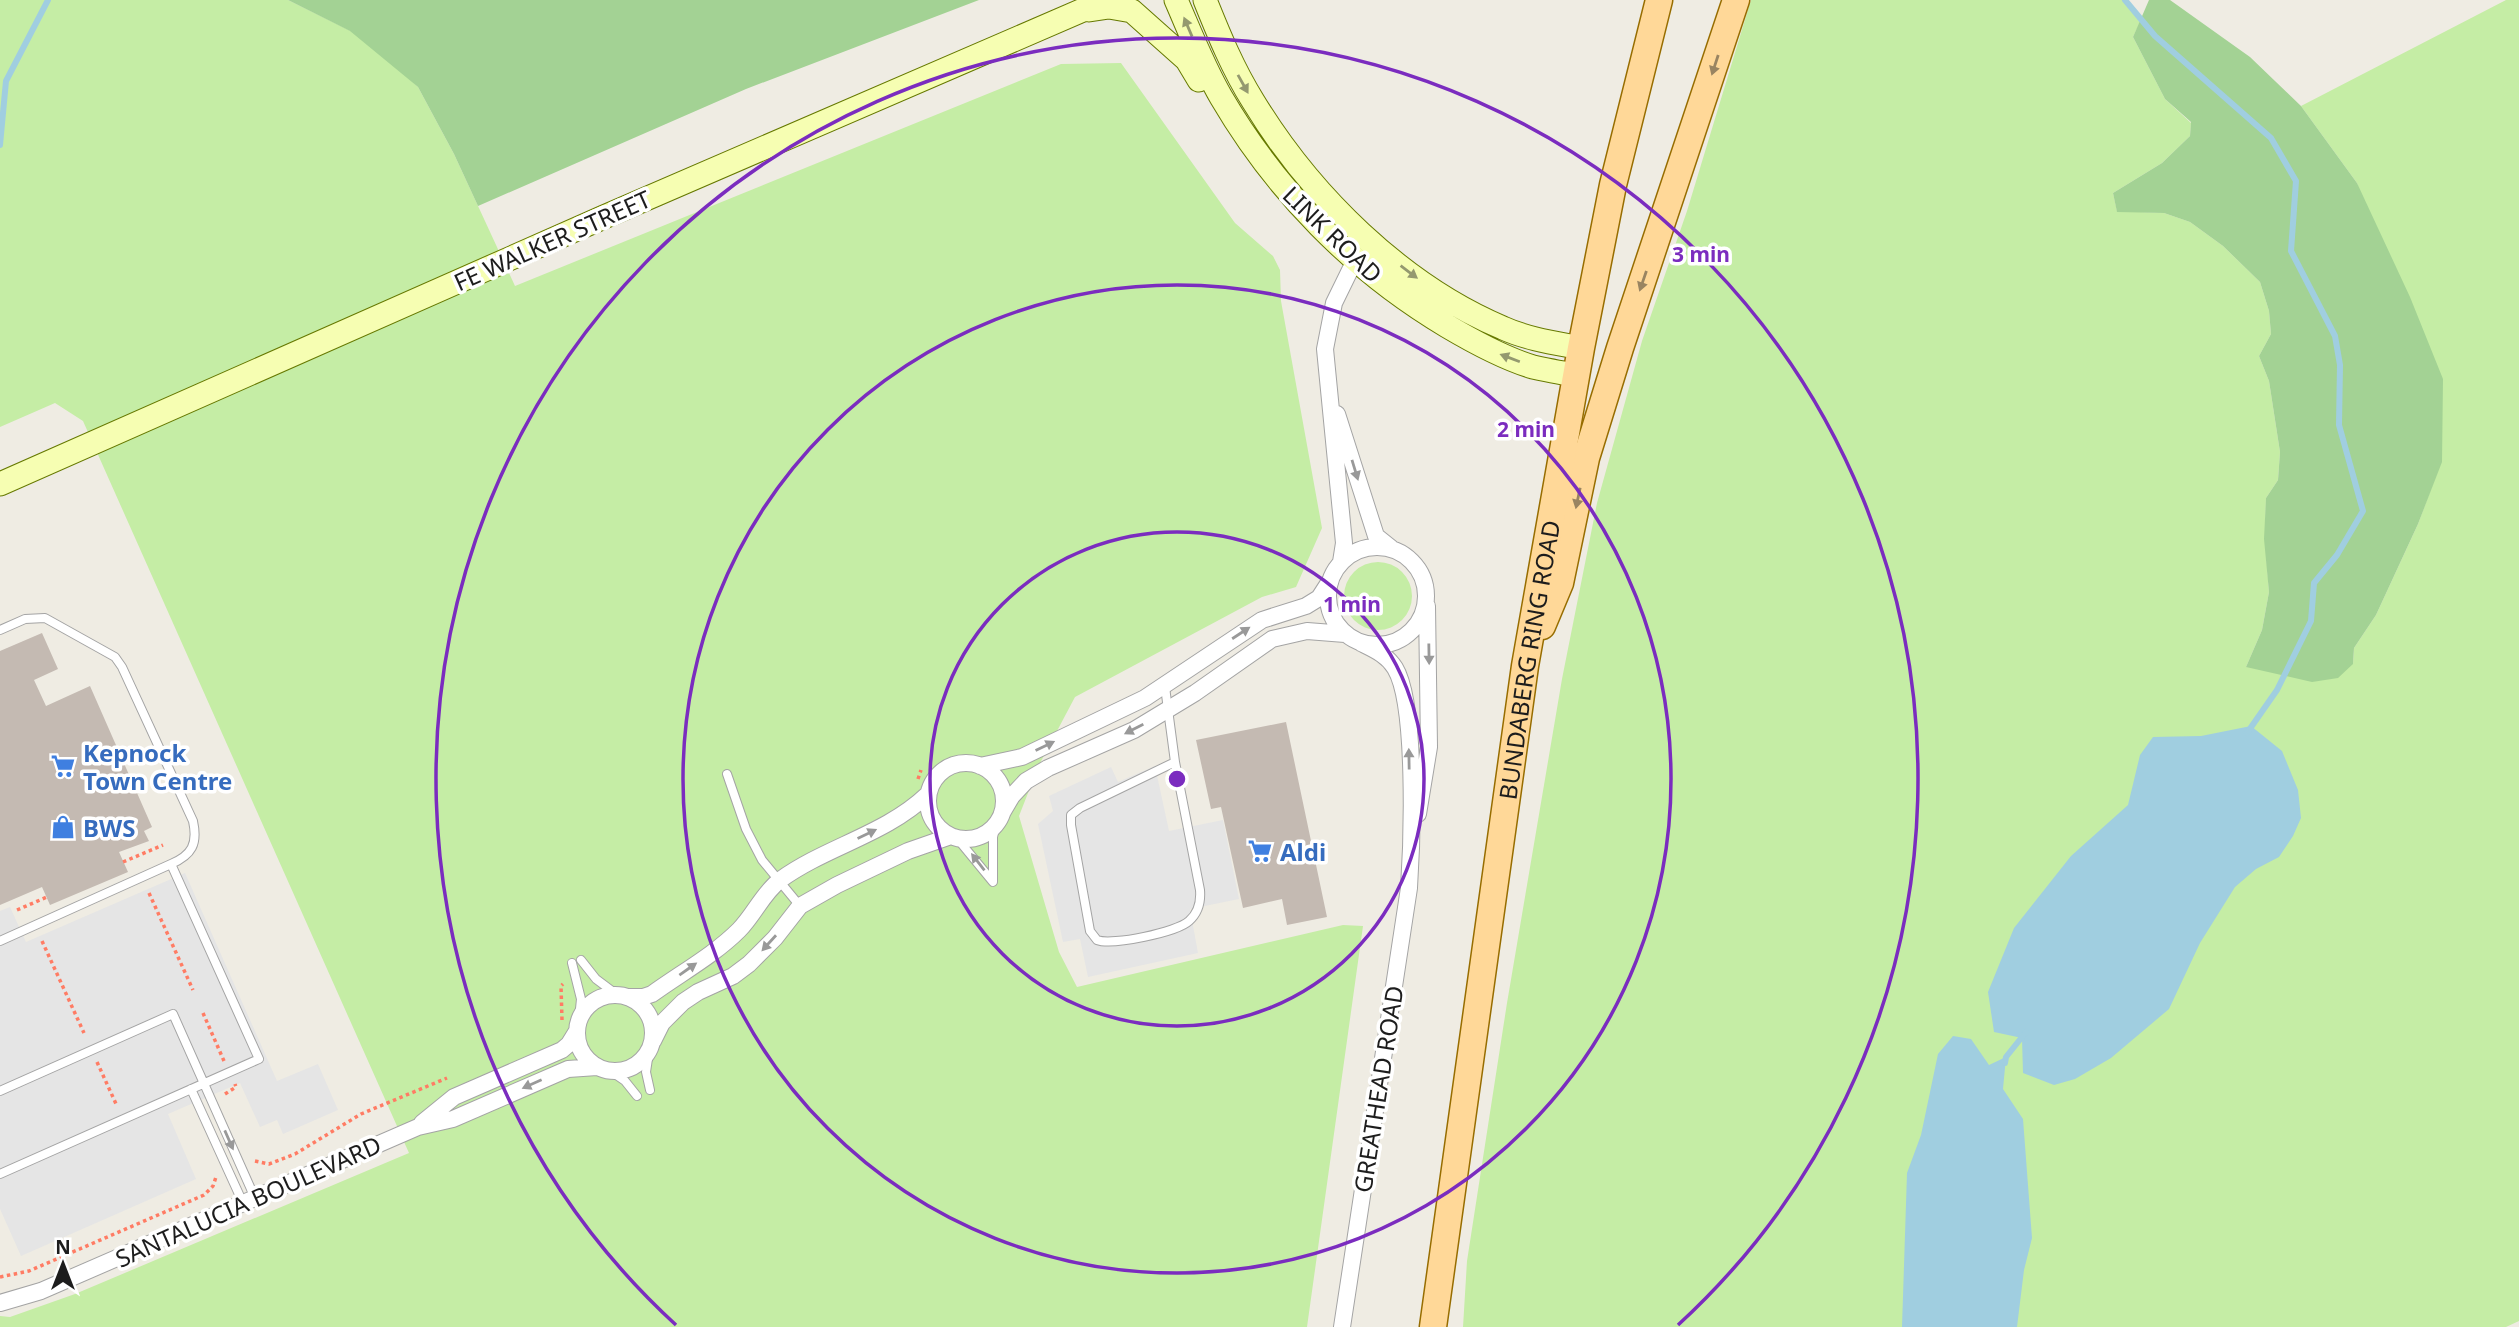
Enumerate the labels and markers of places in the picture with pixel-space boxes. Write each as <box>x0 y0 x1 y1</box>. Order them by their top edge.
place label: Kepnock Town Centre <box>83 736 232 797</box>
supermarket icon: Kepnock Town Centre <box>49 752 77 780</box>
centre of rings <box>1165 767 1189 791</box>
place label: BWS <box>83 811 135 844</box>
shop icon: BWS <box>49 813 77 841</box>
place label: Aldi <box>1280 835 1326 868</box>
supermarket icon: Aldi <box>1246 837 1274 865</box>

